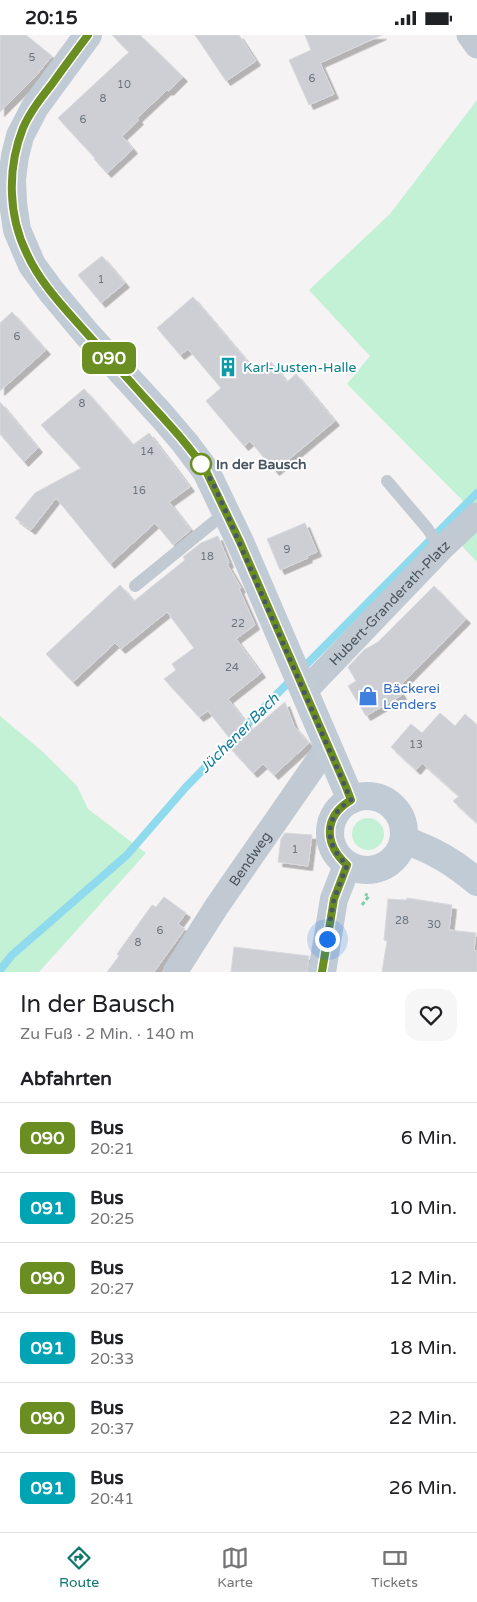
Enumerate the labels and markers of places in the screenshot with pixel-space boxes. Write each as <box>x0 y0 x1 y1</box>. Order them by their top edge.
building icon: Karl-Justen-Halle <box>217 356 239 378</box>
place label: Karl-Justen-Halle <box>243 359 357 376</box>
marker: In der Bausch <box>190 453 212 475</box>
place label: In der Bausch <box>216 456 307 473</box>
place label: Bäckerei Lenders <box>383 680 440 713</box>
shop icon: Bäckerei Lenders <box>357 685 379 707</box>

